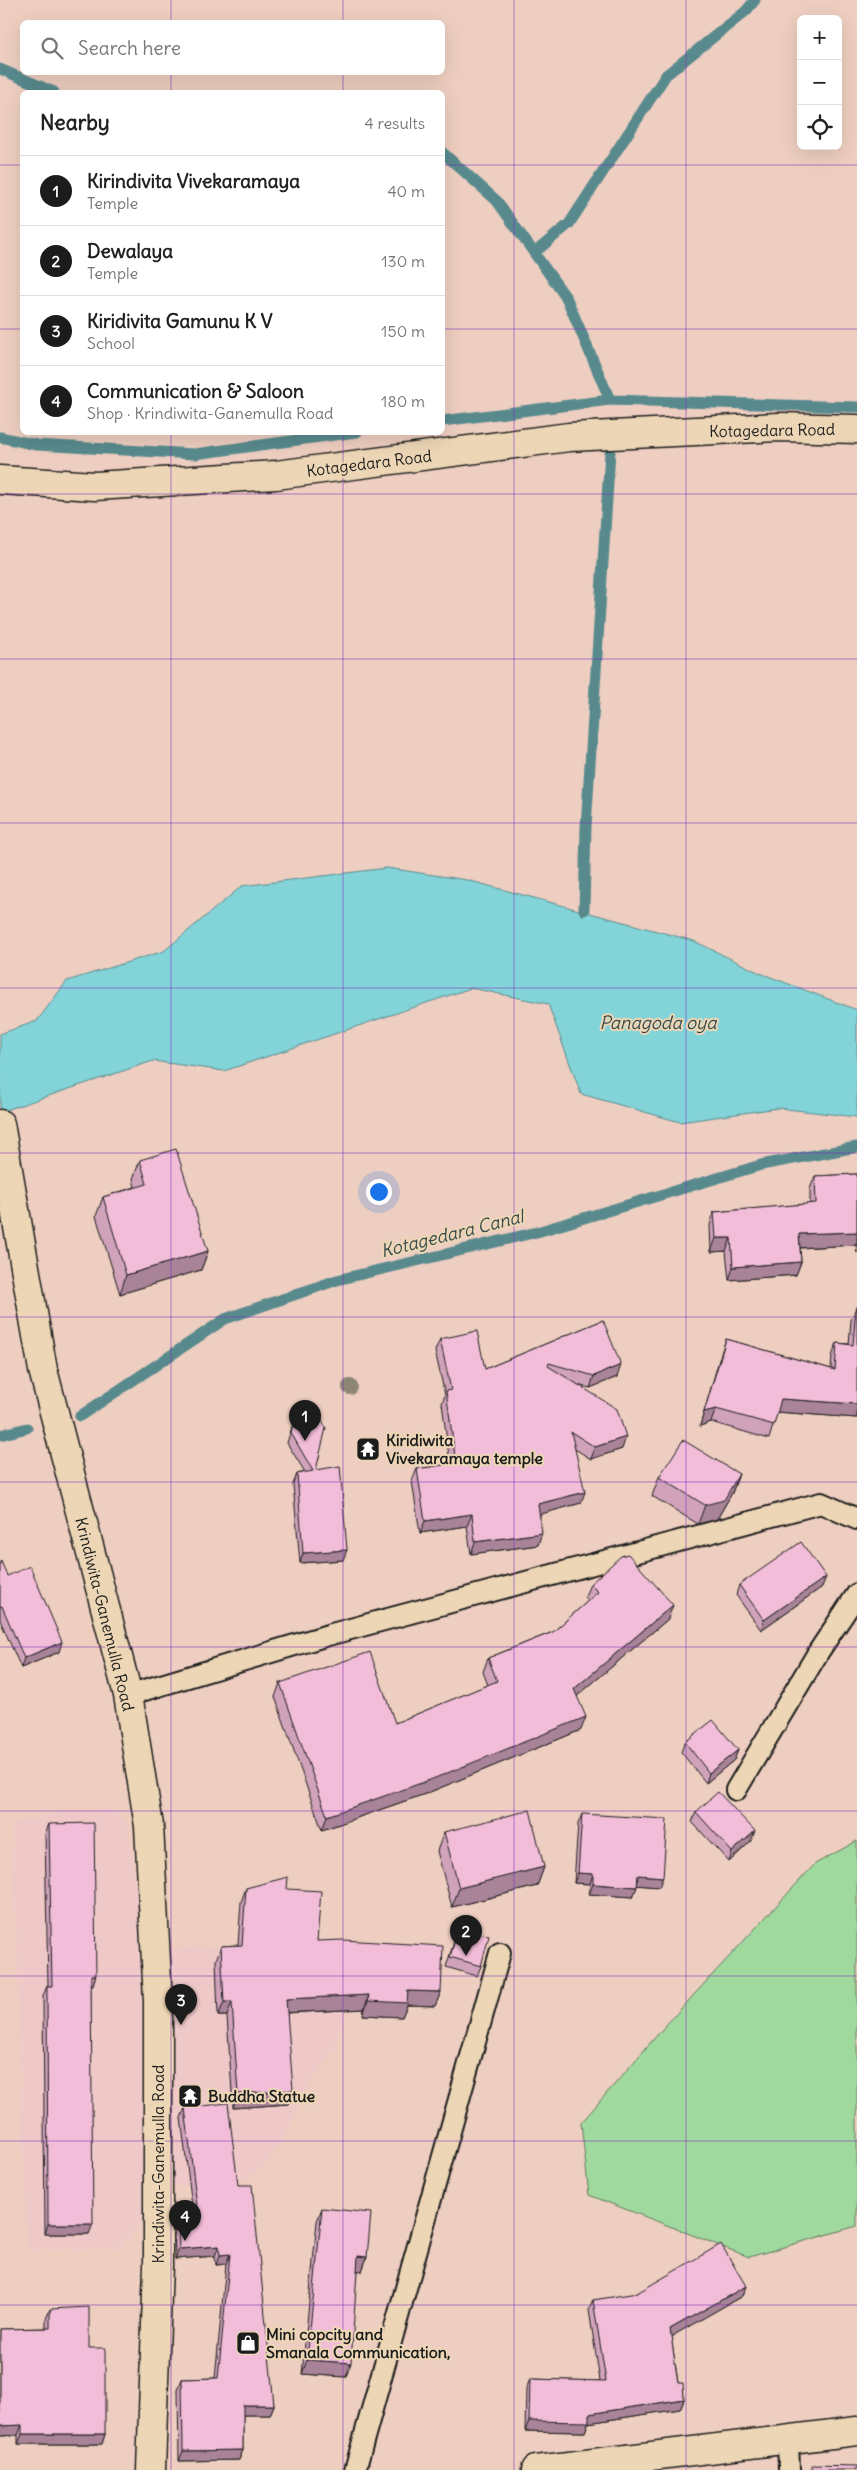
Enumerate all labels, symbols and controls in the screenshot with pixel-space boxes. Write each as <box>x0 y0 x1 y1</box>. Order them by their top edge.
map controls <box>797 15 842 150</box>
button: + <box>797 15 842 60</box>
search box <box>20 20 445 75</box>
icon: search <box>38 34 66 62</box>
text: Search here <box>78 36 181 60</box>
button: − <box>797 60 842 105</box>
button: locate <box>797 105 842 150</box>
text: Nearby <box>40 109 110 136</box>
text: 4 results <box>364 113 425 133</box>
text: Kirindivita Vivekaramaya <box>87 169 300 193</box>
text: 1 <box>53 181 59 201</box>
text: 40 m <box>387 181 425 201</box>
text: Temple <box>87 193 138 213</box>
text: Dewalaya <box>87 239 173 263</box>
text: 2 <box>52 251 60 271</box>
text: 130 m <box>381 251 425 271</box>
text: Temple <box>87 263 138 283</box>
text: Kiridivita Gamunu K V <box>87 309 273 333</box>
text: 3 <box>51 321 61 341</box>
text: 150 m <box>381 321 425 341</box>
text: School <box>87 333 135 353</box>
text: Communication & Saloon <box>87 379 304 403</box>
text: 4 <box>51 391 61 411</box>
text: 180 m <box>381 391 425 411</box>
text: Shop · Krindiwita-Ganemulla Road <box>87 403 333 423</box>
street label: Kotagedara Road <box>709 419 835 441</box>
street label: Kotagedara Road <box>305 445 433 481</box>
water label: Panagoda oya <box>599 1011 718 1034</box>
your location <box>366 1179 392 1205</box>
water label: Kotagedara Canal <box>378 1204 528 1262</box>
pin: 1 <box>289 1400 321 1441</box>
place label: Kiridiwita Vivekaramaya temple <box>386 1430 543 1469</box>
temple icon: Kiridiwita Vivekaramaya temple <box>355 1436 381 1462</box>
street label: Krindiwita-Ganemulla Road <box>71 1515 139 1713</box>
pin: 2 <box>450 1915 482 1956</box>
pin: 3 <box>165 1984 197 2025</box>
street label: Krindiwita-Ganemulla Road <box>148 2064 168 2264</box>
temple icon: Buddha Statue <box>177 2083 203 2109</box>
place label: Buddha Statue <box>208 2086 316 2106</box>
pin: 4 <box>169 2200 201 2241</box>
place label: Mini copcity and Smanala Communication, <box>266 2324 450 2362</box>
shop icon: Mini copcity and Smanala Communication, <box>235 2330 261 2356</box>

